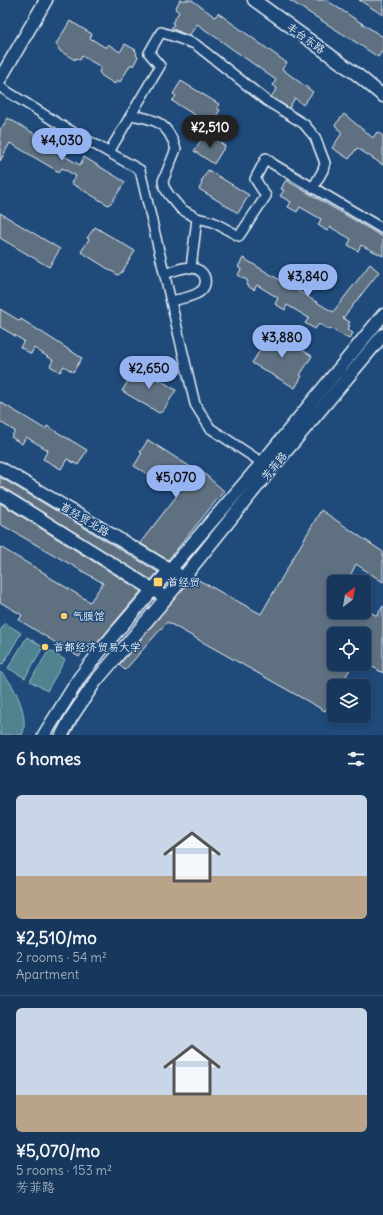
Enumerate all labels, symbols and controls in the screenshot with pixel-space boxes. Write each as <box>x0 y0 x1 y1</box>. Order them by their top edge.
street label: 丰台东路 <box>284 19 328 57</box>
pin: ¥2,510 <box>177 115 243 149</box>
text: ¥2,510 <box>191 119 229 136</box>
pin: ¥4,030 <box>29 128 95 162</box>
text: ¥4,030 <box>41 132 83 149</box>
pin: ¥3,840 <box>275 264 341 298</box>
text: ¥3,840 <box>287 268 329 285</box>
pin: ¥3,880 <box>249 325 315 359</box>
text: ¥3,880 <box>261 329 303 346</box>
pin: ¥2,650 <box>116 356 182 390</box>
text: ¥2,650 <box>129 360 170 377</box>
street label: 芳菲路 <box>258 449 290 483</box>
pin: ¥5,070 <box>143 465 209 499</box>
text: ¥5,070 <box>155 469 197 486</box>
street label: 首经贸北路 <box>58 499 112 539</box>
place label: 首经贸 <box>167 575 200 589</box>
north arrow <box>327 575 371 619</box>
map controls <box>327 575 371 723</box>
marker: 首经贸 <box>152 576 164 588</box>
place label: 气膜馆 <box>72 609 105 623</box>
marker: 气膜馆 <box>59 611 69 621</box>
button: locate <box>327 627 371 671</box>
place label: 首都经济贸易大学 <box>53 640 141 654</box>
marker: 首都经济贸易大学 <box>40 642 50 652</box>
button: layers <box>327 679 371 723</box>
text: 6 homes <box>16 748 81 770</box>
icon: filters <box>345 748 367 770</box>
icon: home <box>156 821 228 893</box>
text: ¥2,510/mo <box>16 927 97 949</box>
text: 2 rooms · 54 m² <box>16 949 107 966</box>
text: Apartment <box>16 966 79 983</box>
icon: home <box>156 1034 228 1106</box>
text: ¥5,070/mo <box>16 1140 100 1162</box>
text: 5 rooms · 153 m² <box>16 1162 112 1179</box>
text: 芳菲路 <box>16 1179 55 1196</box>

